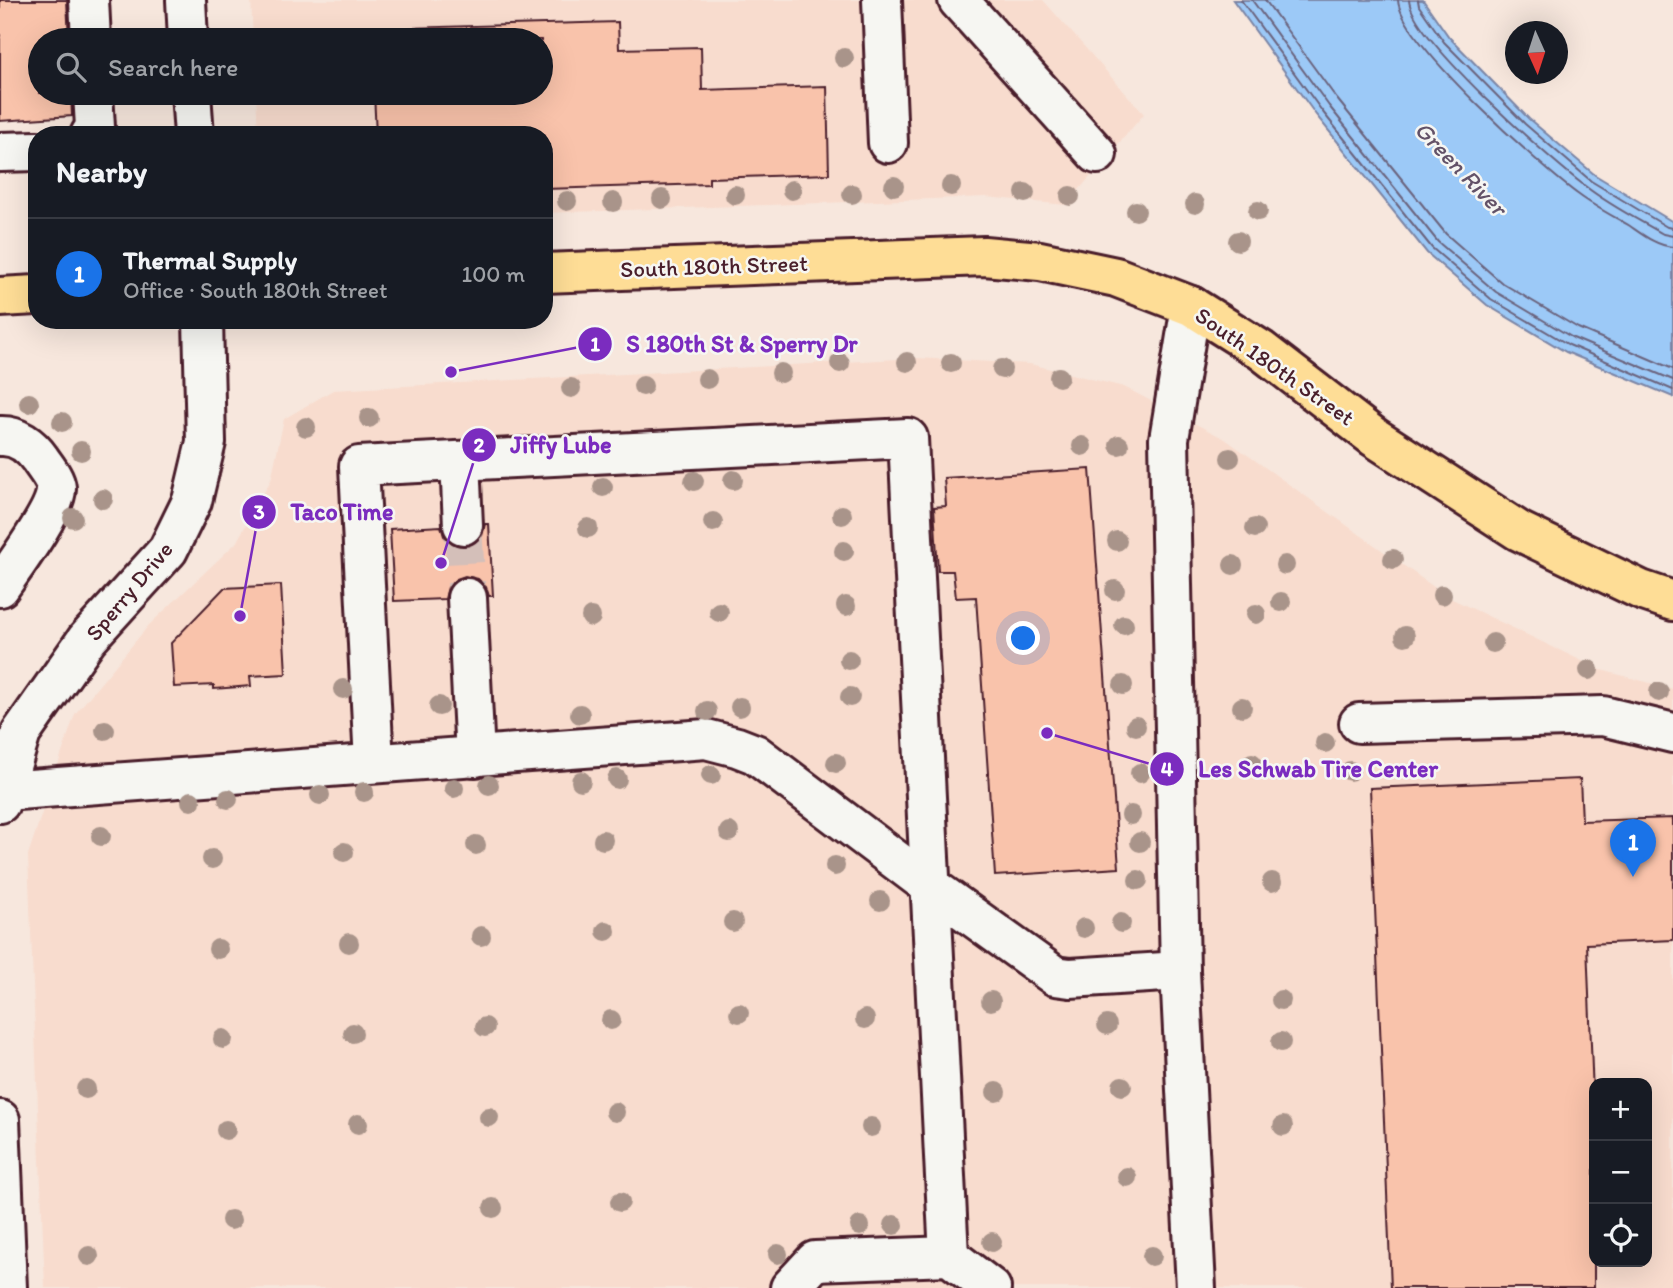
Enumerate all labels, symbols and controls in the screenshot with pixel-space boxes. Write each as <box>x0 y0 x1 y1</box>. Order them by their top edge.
north arrow <box>1505 21 1568 84</box>
search box <box>28 28 553 105</box>
icon: search <box>52 48 90 86</box>
text: Search here <box>108 51 238 83</box>
water label: Green River <box>1409 115 1515 223</box>
text: Nearby <box>56 153 147 190</box>
text: Thermal Supply <box>123 244 297 276</box>
street label: South 180th Street <box>620 249 808 283</box>
text: 1 <box>74 260 84 288</box>
text: 100 m <box>461 260 525 288</box>
text: Office · South 180th Street <box>123 276 388 304</box>
street label: South 180th Street <box>1190 301 1360 431</box>
callout: S 180th St & Sperry Dr <box>577 321 872 366</box>
text: S 180th St & Sperry Dr <box>626 329 859 359</box>
text: 1 <box>590 331 600 356</box>
callout: Jiffy Lube <box>462 422 626 467</box>
text: Jiffy Lube <box>509 430 612 460</box>
text: 2 <box>473 432 485 457</box>
callout: Taco Time <box>241 489 408 534</box>
text: Taco Time <box>290 497 393 526</box>
text: 3 <box>253 499 265 524</box>
street label: Sperry Drive <box>79 536 179 646</box>
your location <box>1006 621 1040 655</box>
callout: Les Schwab Tire Center <box>1149 746 1452 791</box>
text: Les Schwab Tire Center <box>1198 754 1438 783</box>
text: 4 <box>1161 756 1174 781</box>
pin: 1 <box>1610 819 1656 877</box>
map controls <box>1589 1078 1652 1267</box>
button: + <box>1589 1078 1652 1141</box>
button: − <box>1589 1141 1652 1204</box>
button: locate <box>1589 1204 1652 1267</box>

